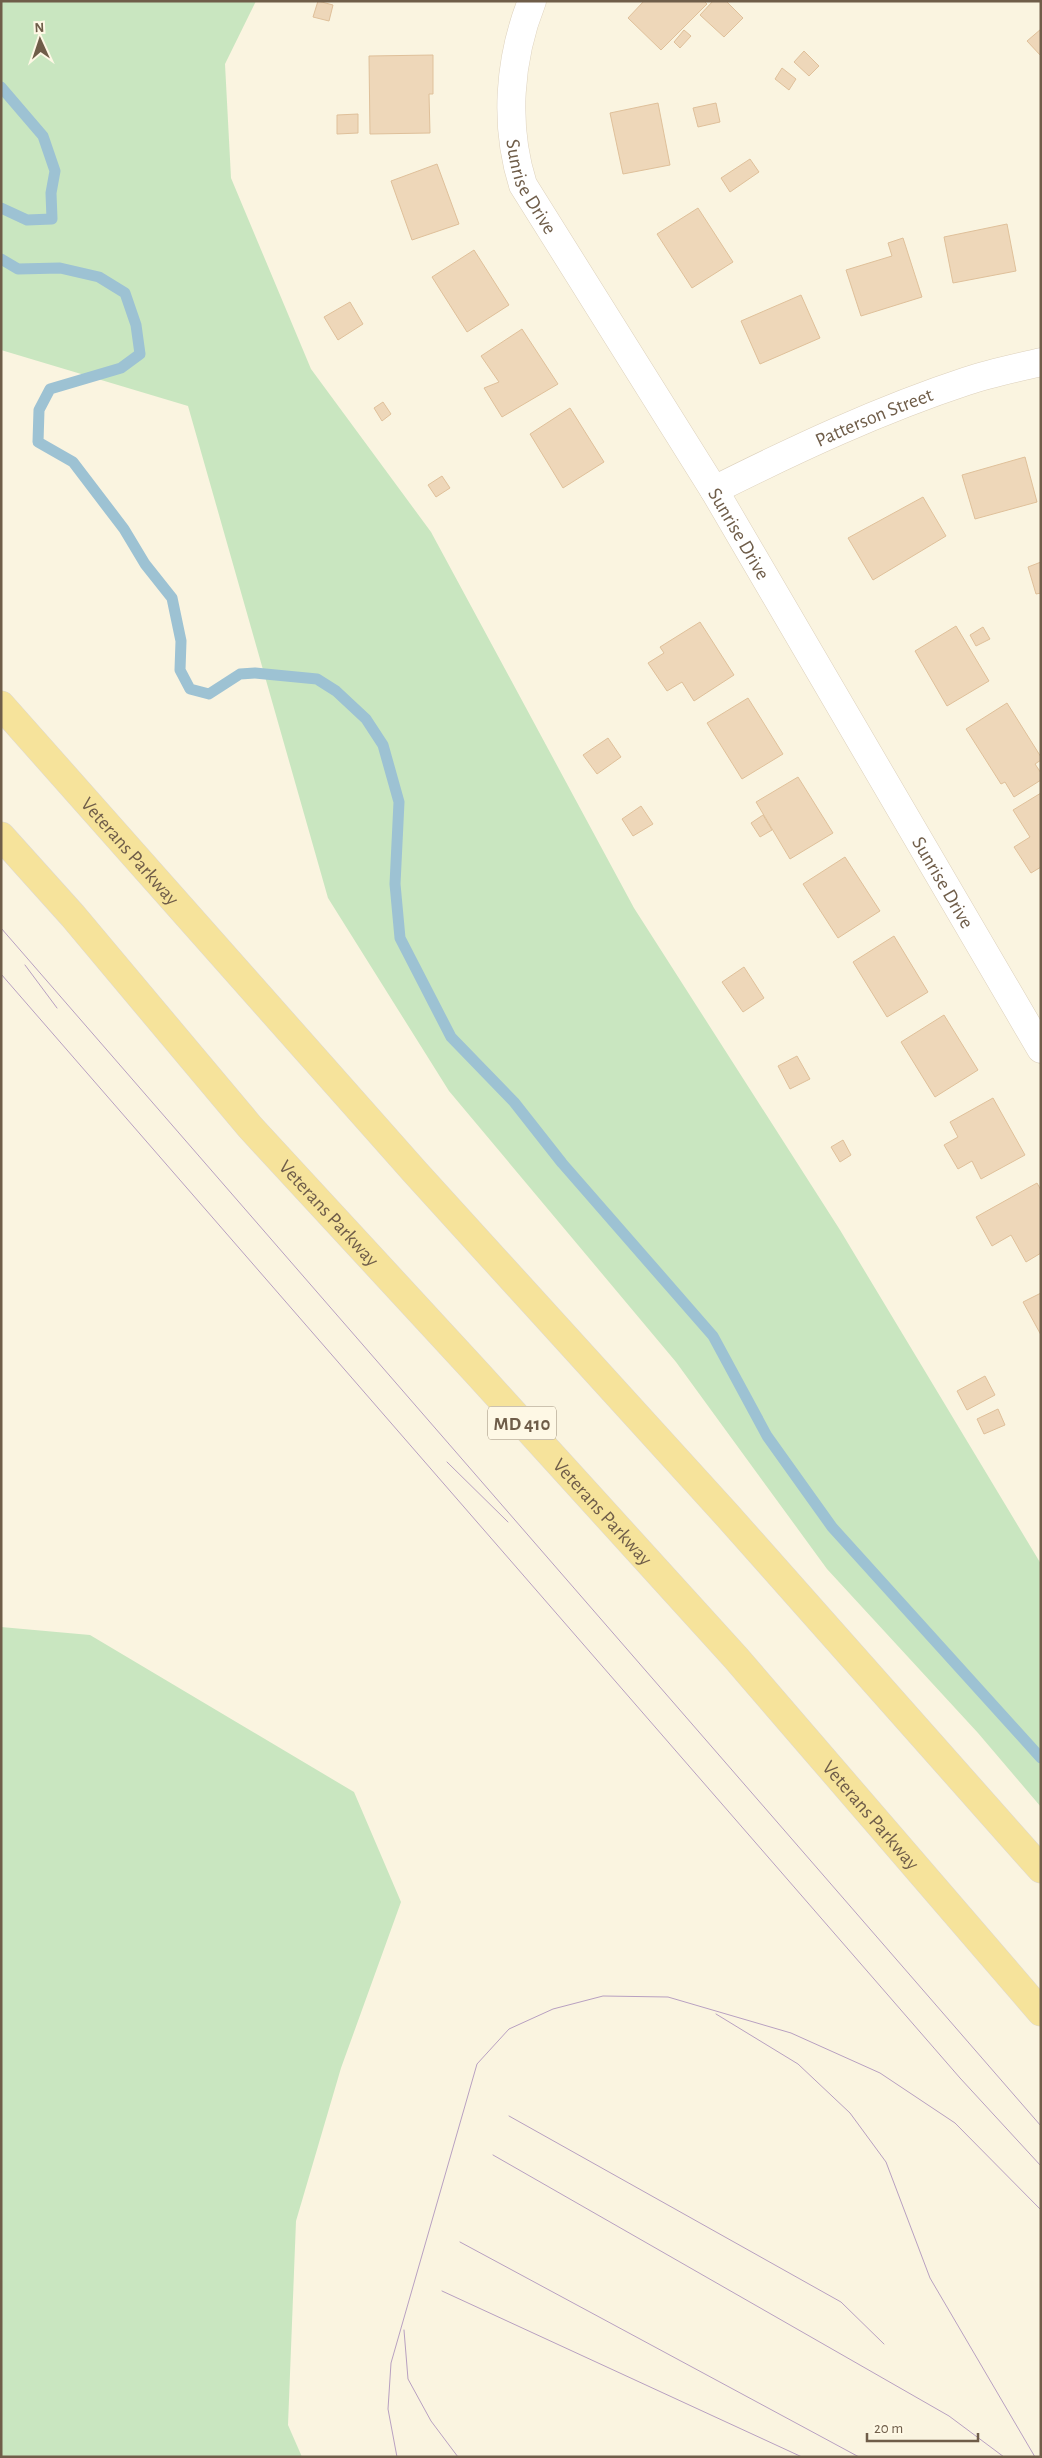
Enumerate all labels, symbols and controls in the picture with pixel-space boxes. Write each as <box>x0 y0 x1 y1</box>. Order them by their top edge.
north arrow <box>15 15 65 65</box>
text: N <box>34 21 45 35</box>
street label: Sunrise Drive <box>502 138 560 238</box>
street label: Patterson Street <box>812 385 936 451</box>
street label: Sunrise Drive <box>704 485 773 583</box>
street label: Veterans Parkway <box>77 794 183 910</box>
street label: Sunrise Drive <box>908 833 977 932</box>
street label: Veterans Parkway <box>275 1157 383 1271</box>
road number: MD 410 <box>488 1406 556 1440</box>
street label: Veterans Parkway <box>549 1455 656 1570</box>
street label: Veterans Parkway <box>818 1757 923 1874</box>
scale bar <box>867 2410 978 2442</box>
text: 20 m <box>874 2421 903 2436</box>

